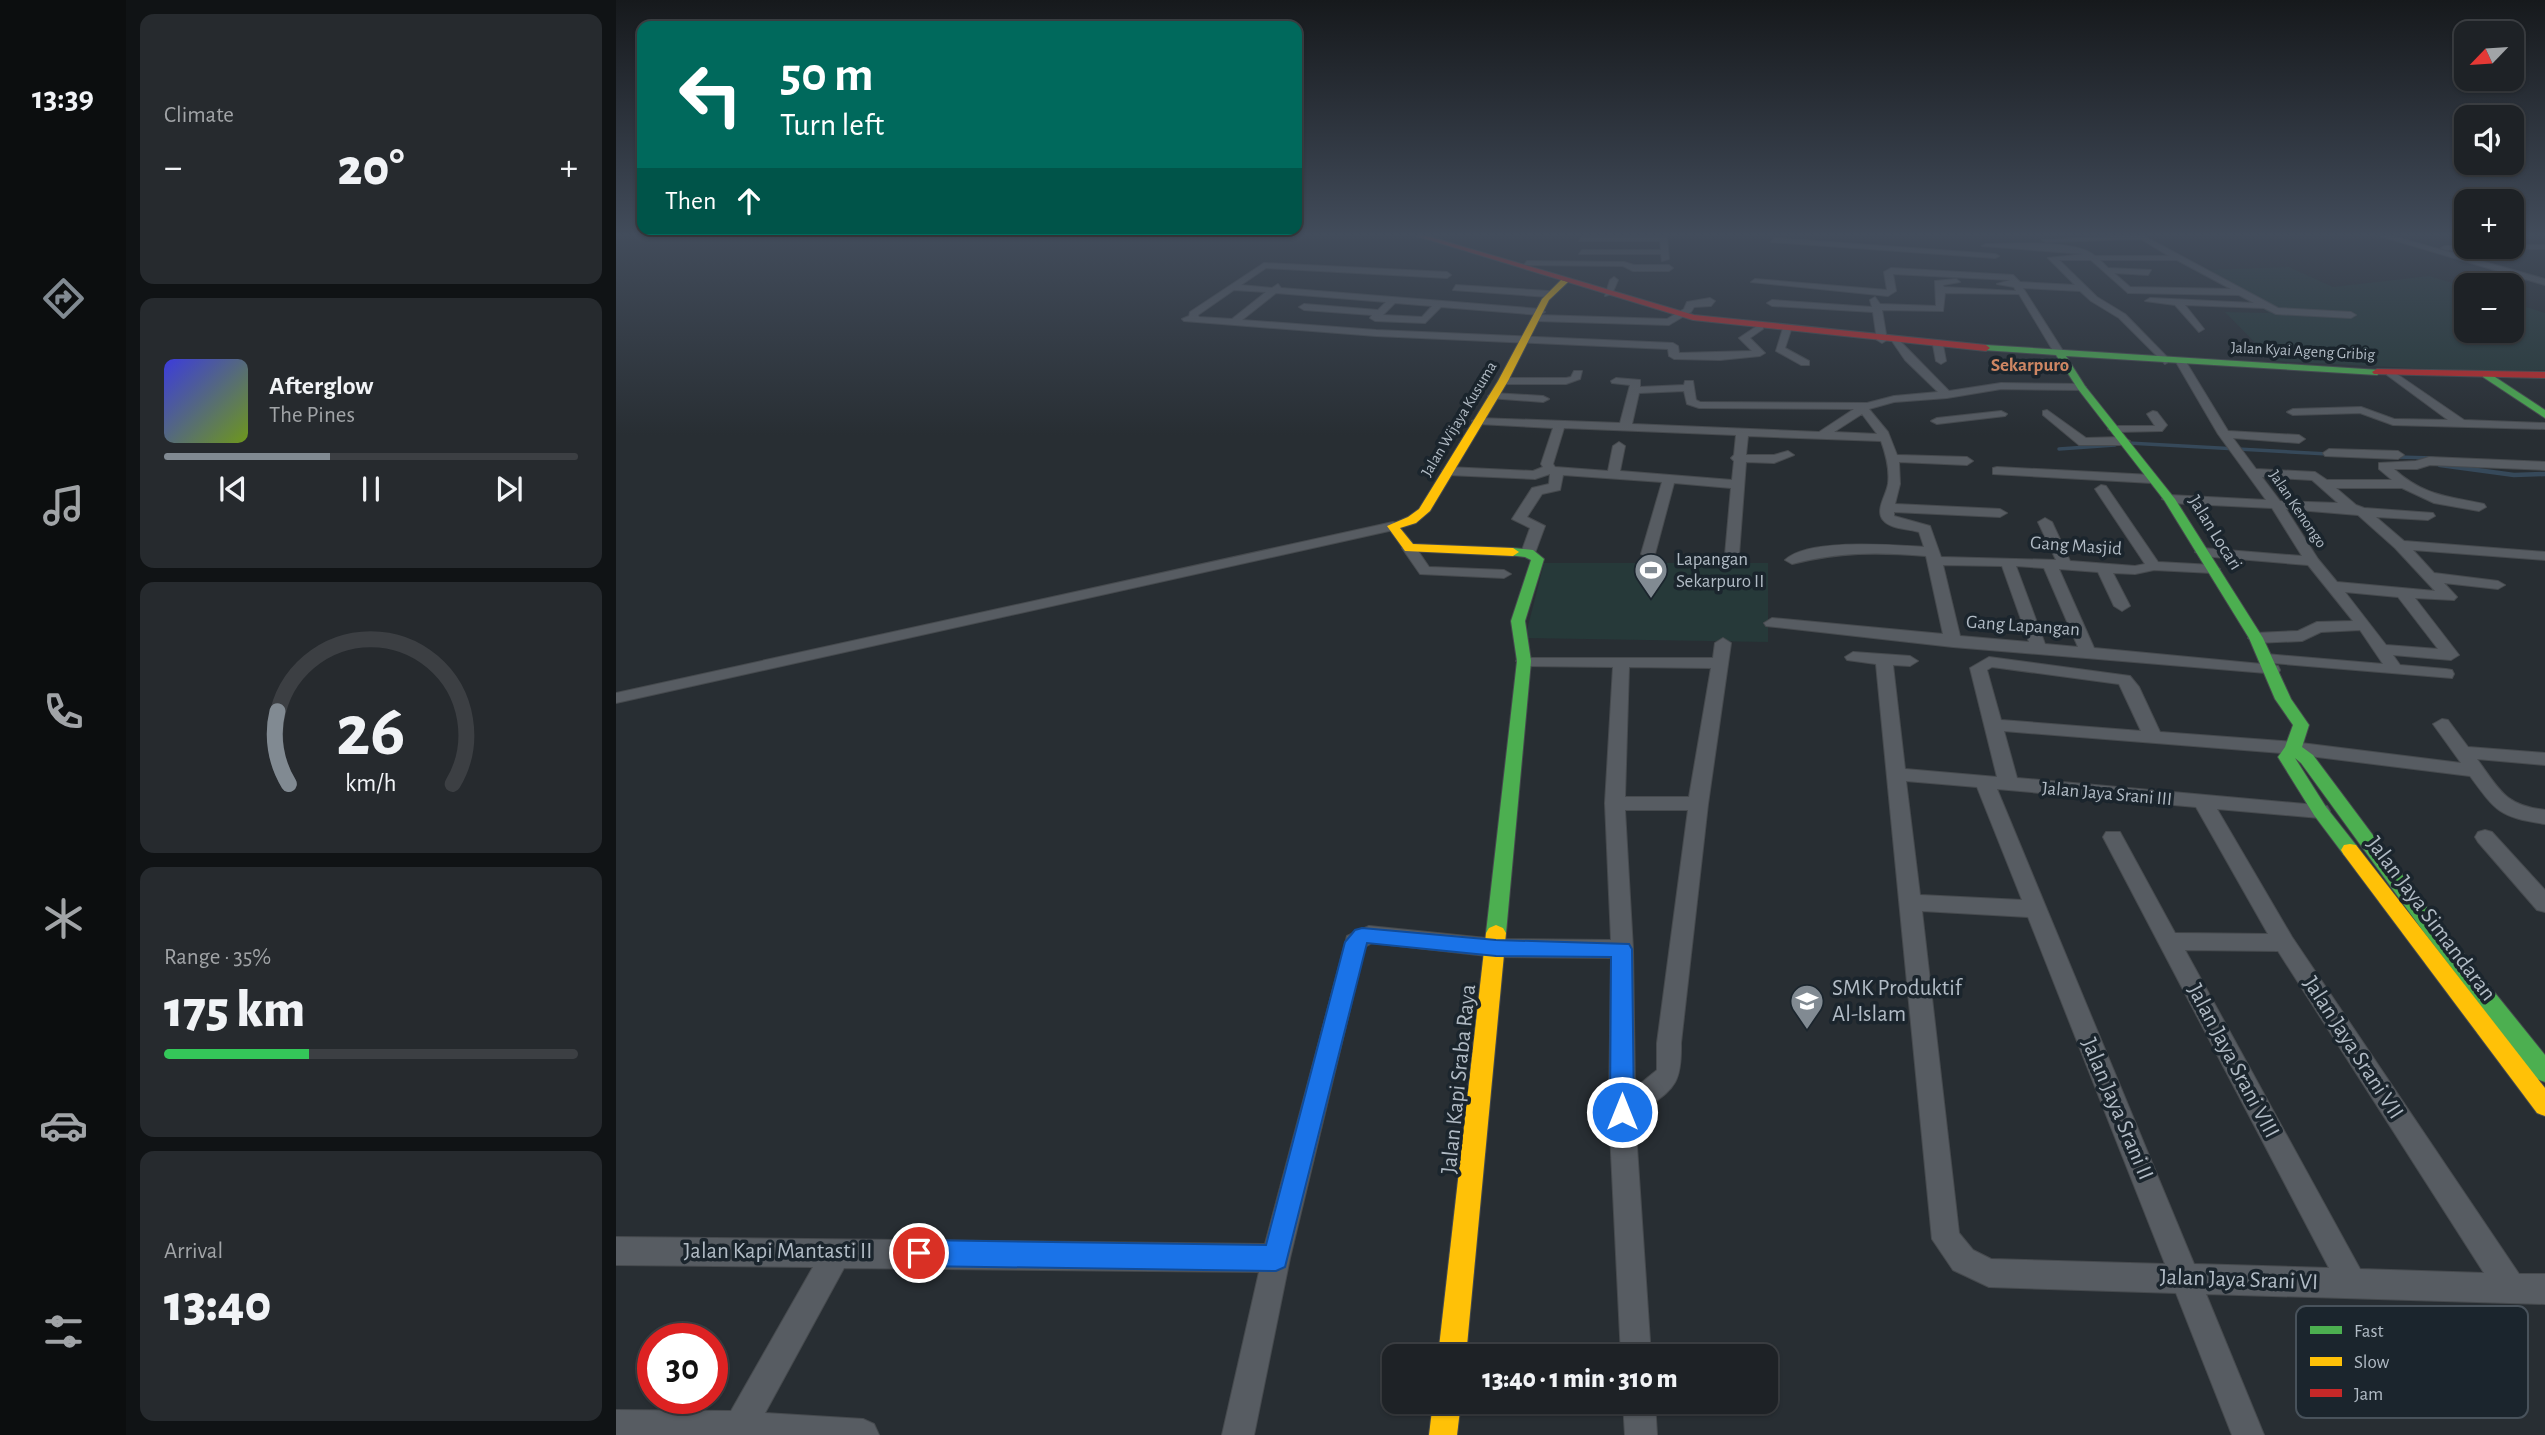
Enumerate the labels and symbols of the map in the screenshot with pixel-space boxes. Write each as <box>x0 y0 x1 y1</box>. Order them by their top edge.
north arrow <box>2454 21 2524 91</box>
street label: Jalan Kyai Ageng Gribig <box>2231 339 2376 364</box>
district label: Sekarpuro <box>1991 356 2069 375</box>
street label: Jalan Wijaya Kusuma <box>1418 359 1500 480</box>
street label: Jalan Kenongo <box>2266 467 2330 551</box>
street label: Jalan Locari <box>2185 492 2245 574</box>
street label: Gang Masjid <box>2029 533 2123 559</box>
place label: Lapangan Sekarpuro II <box>1676 550 1764 591</box>
sports icon: Lapangan Sekarpuro II <box>1632 551 1670 600</box>
street label: Gang Lapangan <box>1965 613 2081 639</box>
street label: Jalan Jaya Srani III <box>2041 779 2173 809</box>
street label: Jalan Jaya Simandaran <box>2362 833 2500 1005</box>
street label: Jalan Jaya Srani VII <box>2299 973 2407 1123</box>
place label: SMK Produktif Al-Islam <box>1832 977 1964 1026</box>
street label: Jalan Jaya Srani VIII <box>2183 980 2283 1142</box>
school or university icon: SMK Produktif Al-Islam <box>1788 982 1826 1031</box>
street label: Jalan Kapi Sraba Raya <box>1438 983 1480 1175</box>
street label: Jalan Jaya Srani II <box>2077 1035 2157 1183</box>
position arrow <box>1585 1075 1659 1149</box>
pin <box>889 1223 949 1283</box>
street label: Jalan Kapi Mantasti II <box>684 1240 872 1263</box>
street label: Jalan Jaya Srani VI <box>2159 1266 2319 1294</box>
legend <box>2296 1306 2528 1418</box>
text: Fast <box>2354 1322 2384 1341</box>
speed limit sign: 30 <box>637 1323 728 1414</box>
text: Slow <box>2354 1353 2390 1372</box>
text: Jam <box>2354 1385 2383 1404</box>

